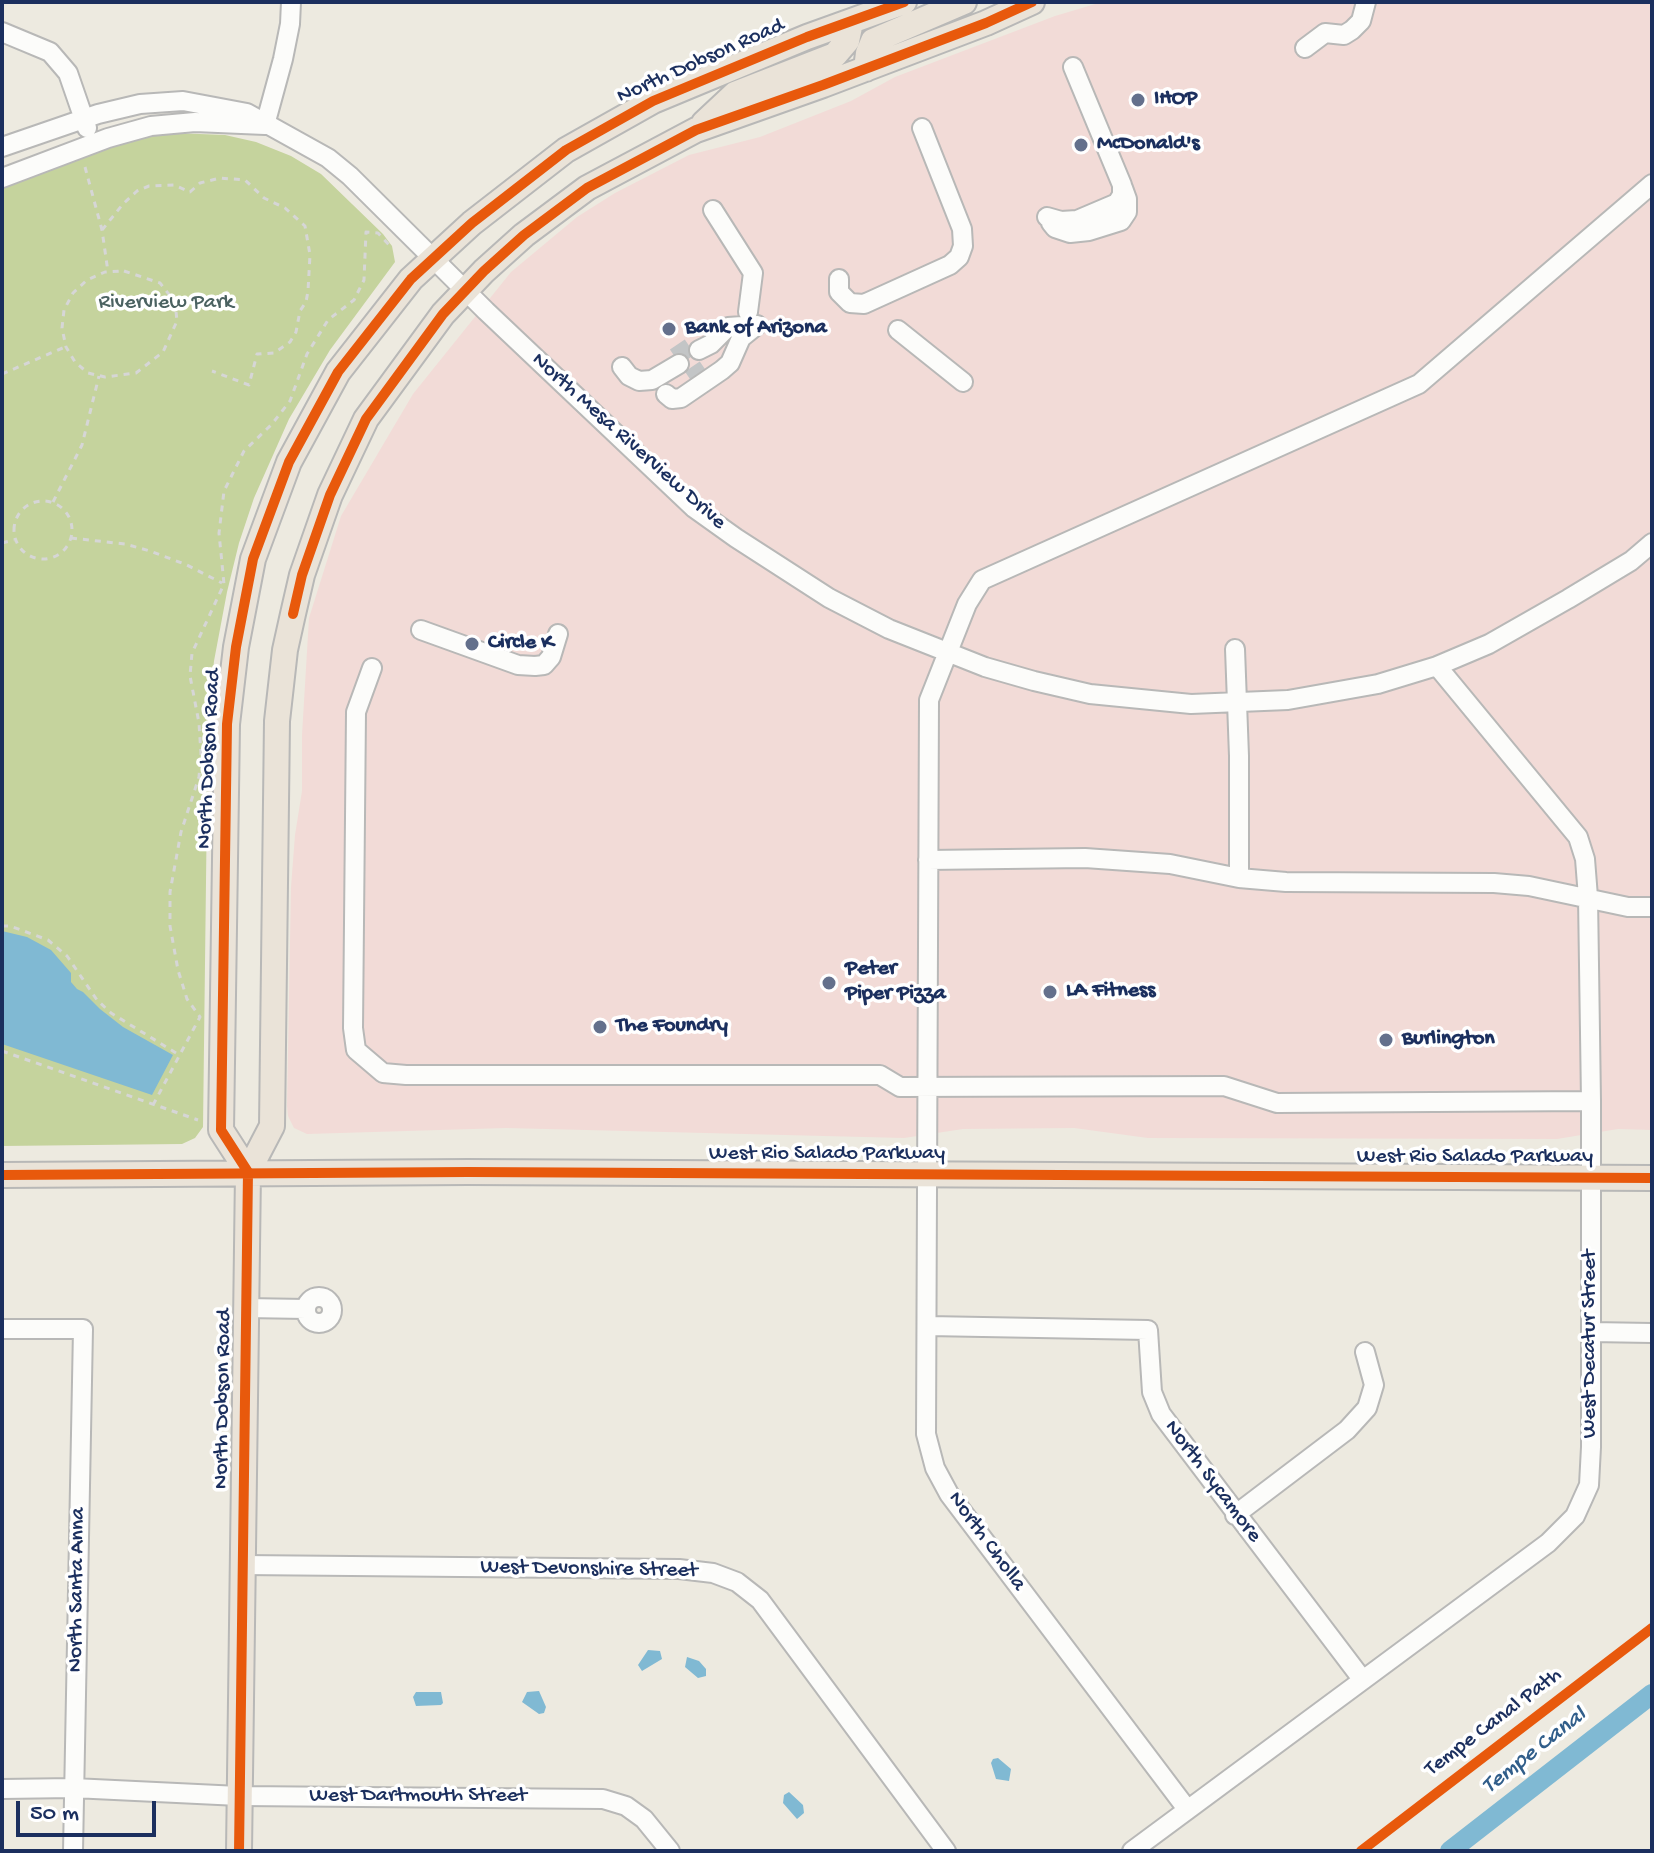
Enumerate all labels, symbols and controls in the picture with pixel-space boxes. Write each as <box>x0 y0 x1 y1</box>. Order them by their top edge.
street label: North Dobson Road <box>613 13 789 111</box>
place label: IHOP <box>1154 87 1197 113</box>
marker: IHOP <box>1129 91 1147 109</box>
place label: McDonald's <box>1097 132 1200 158</box>
marker: McDonald's <box>1072 136 1090 154</box>
park label: Riverview Park <box>98 291 234 317</box>
place label: Bank of Arizona <box>685 316 827 342</box>
marker: Bank of Arizona <box>660 320 678 338</box>
street label: North Mesa Riverview Drive <box>525 348 731 536</box>
place label: Circle K <box>488 631 553 657</box>
marker: Circle K <box>463 635 481 653</box>
street label: North Dobson Road <box>192 668 228 850</box>
place label: Peter Piper Pizza <box>845 957 946 1008</box>
marker: Peter Piper Pizza <box>820 974 838 992</box>
place label: LA Fitness <box>1066 979 1155 1005</box>
marker: LA Fitness <box>1041 983 1059 1001</box>
place label: The Foundry <box>616 1014 728 1040</box>
marker: The Foundry <box>591 1018 609 1036</box>
place label: Burlington <box>1402 1027 1495 1053</box>
marker: Burlington <box>1377 1031 1395 1049</box>
street label: West Rio Salado Parkway <box>709 1142 945 1168</box>
street label: West Rio Salado Parkway <box>1357 1145 1593 1171</box>
street label: West Decatur Street <box>1578 1250 1604 1438</box>
street label: North Dobson Road <box>209 1309 239 1489</box>
street label: North Sycamore <box>1157 1416 1267 1548</box>
street label: North Cholla <box>941 1487 1031 1597</box>
street label: North Santa Anna <box>63 1507 93 1673</box>
street label: West Devonshire Street <box>480 1555 698 1585</box>
street label: Tempe Canal Path <box>1420 1663 1568 1783</box>
water label: Tempe Canal <box>1477 1702 1593 1802</box>
street label: West Dartmouth Street <box>309 1784 527 1810</box>
scale bar <box>20 1785 160 1835</box>
text: 50 m <box>30 1800 79 1829</box>

